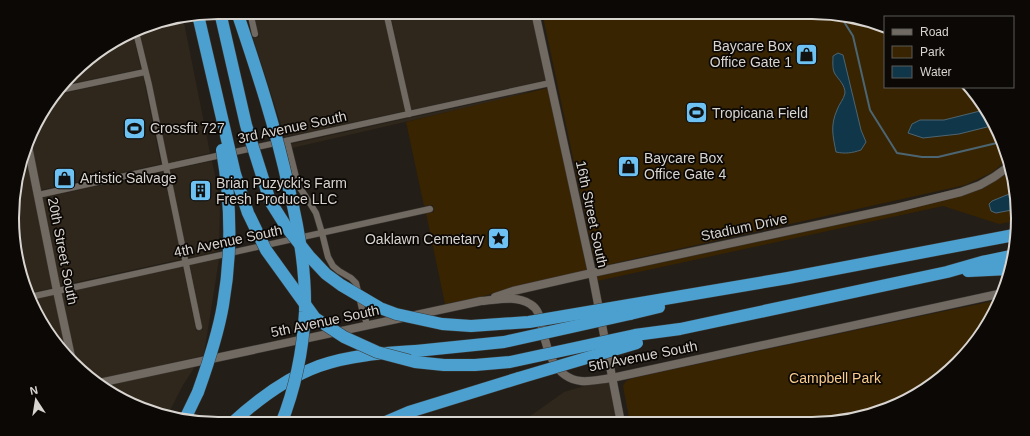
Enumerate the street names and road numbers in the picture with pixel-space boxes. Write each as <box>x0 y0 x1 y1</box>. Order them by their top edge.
street label: 3rd Avenue South <box>236 108 348 146</box>
street label: 16th Street South <box>573 159 611 269</box>
street label: 20th Street South <box>45 196 81 306</box>
street label: Stadium Drive <box>699 210 789 244</box>
street label: 4th Avenue South <box>172 222 284 260</box>
street label: 5th Avenue South <box>269 302 381 340</box>
street label: 5th Avenue South <box>587 338 699 374</box>

